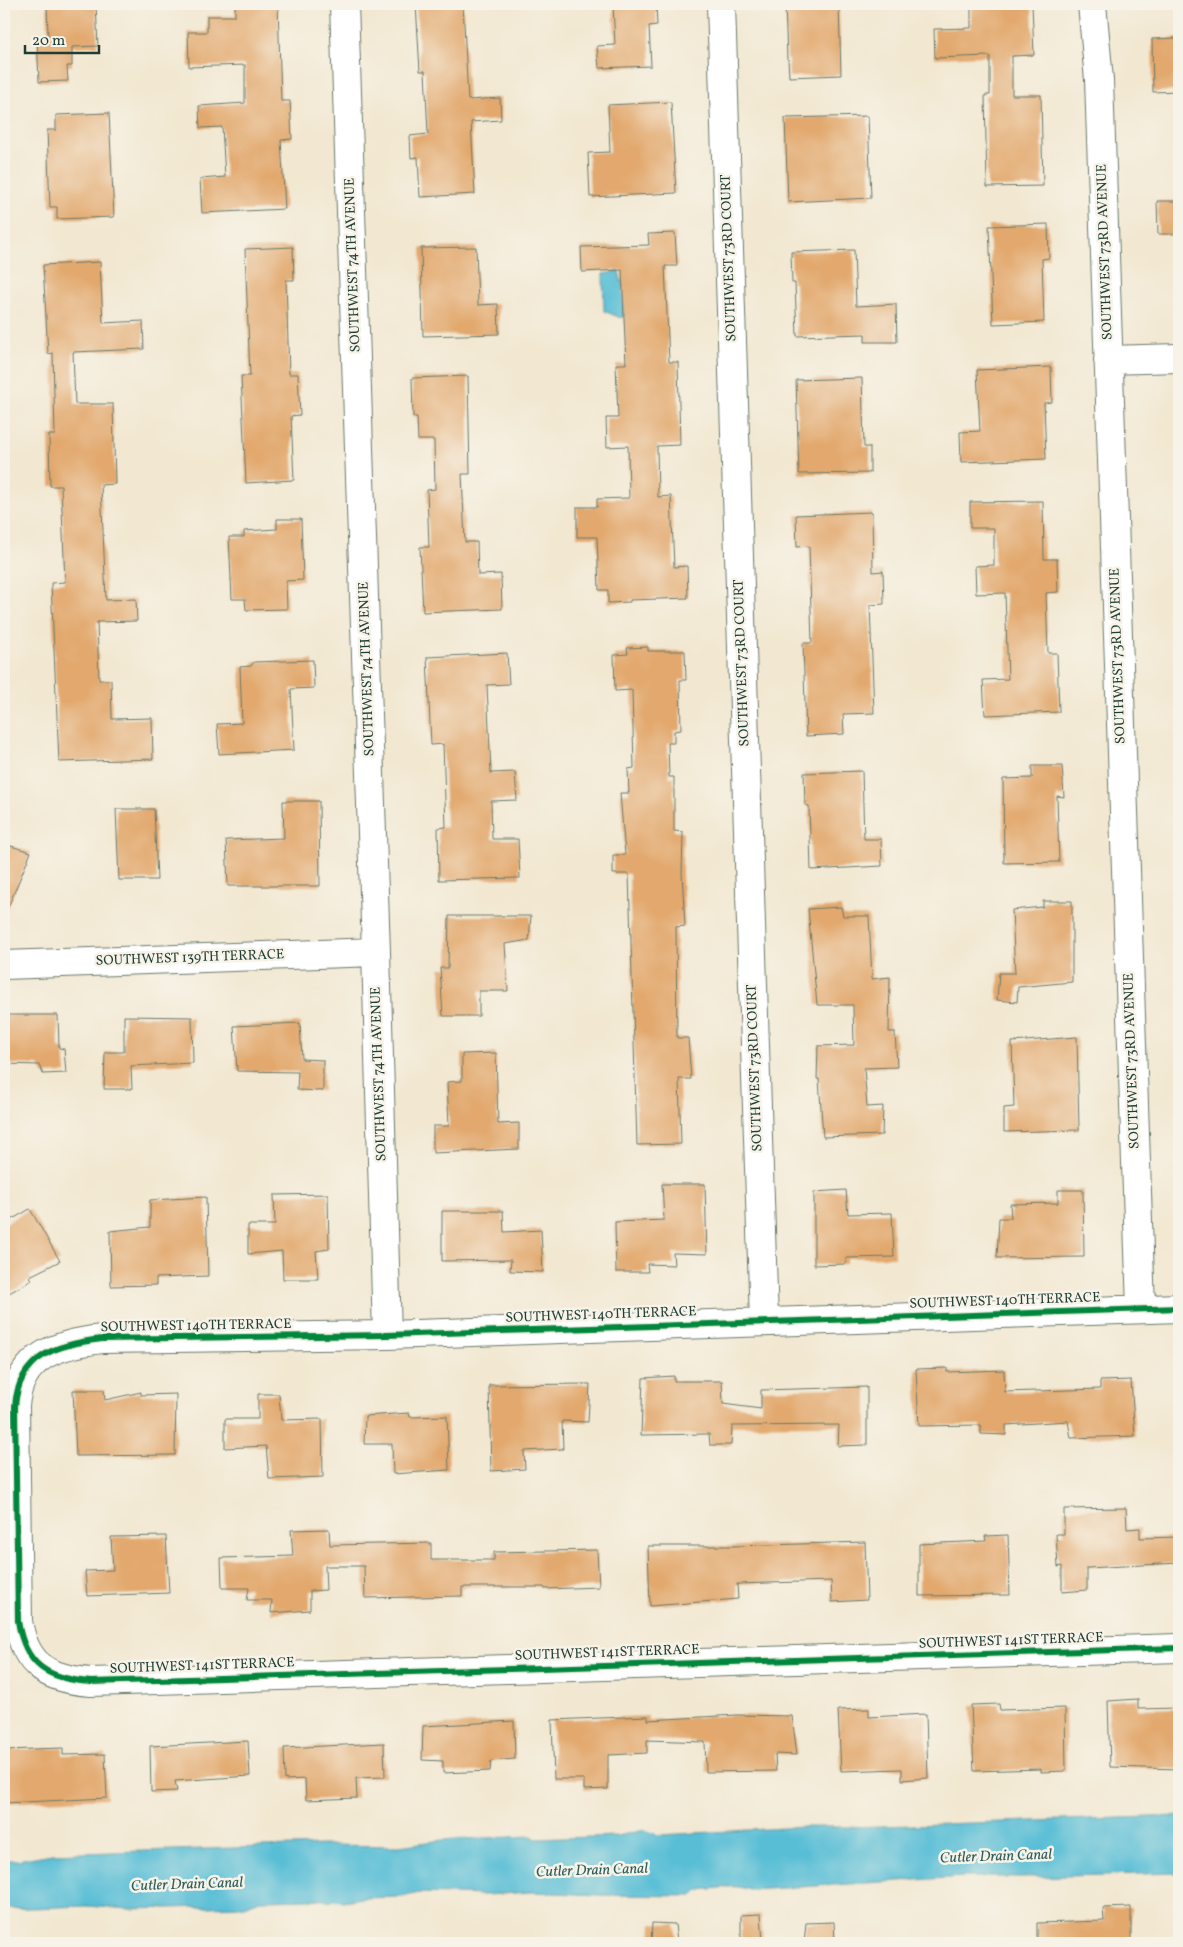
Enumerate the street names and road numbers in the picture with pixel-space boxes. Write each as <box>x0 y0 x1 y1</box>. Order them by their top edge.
street label: SOUTHWEST 73RD AVENUE <box>1092 164 1118 340</box>
street label: SOUTHWEST 73RD COURT <box>717 174 741 342</box>
street label: SOUTHWEST 74TH AVENUE <box>340 177 366 353</box>
street label: SOUTHWEST 73RD AVENUE <box>1105 568 1131 744</box>
street label: SOUTHWEST 73RD COURT <box>730 579 754 747</box>
street label: SOUTHWEST 74TH AVENUE <box>354 581 380 757</box>
street label: SOUTHWEST 139TH TERRACE <box>95 945 285 971</box>
street label: SOUTHWEST 73RD AVENUE <box>1119 973 1145 1149</box>
street label: SOUTHWEST 73RD COURT <box>743 984 767 1152</box>
street label: SOUTHWEST 74TH AVENUE <box>366 986 392 1162</box>
street label: SOUTHWEST 140TH TERRACE <box>909 1288 1101 1314</box>
street label: SOUTHWEST 140TH TERRACE <box>505 1302 697 1328</box>
street label: SOUTHWEST 140TH TERRACE <box>100 1315 292 1337</box>
street label: SOUTHWEST 141ST TERRACE <box>918 1628 1104 1654</box>
street label: SOUTHWEST 141ST TERRACE <box>514 1640 700 1666</box>
street label: SOUTHWEST 141ST TERRACE <box>109 1653 295 1679</box>

